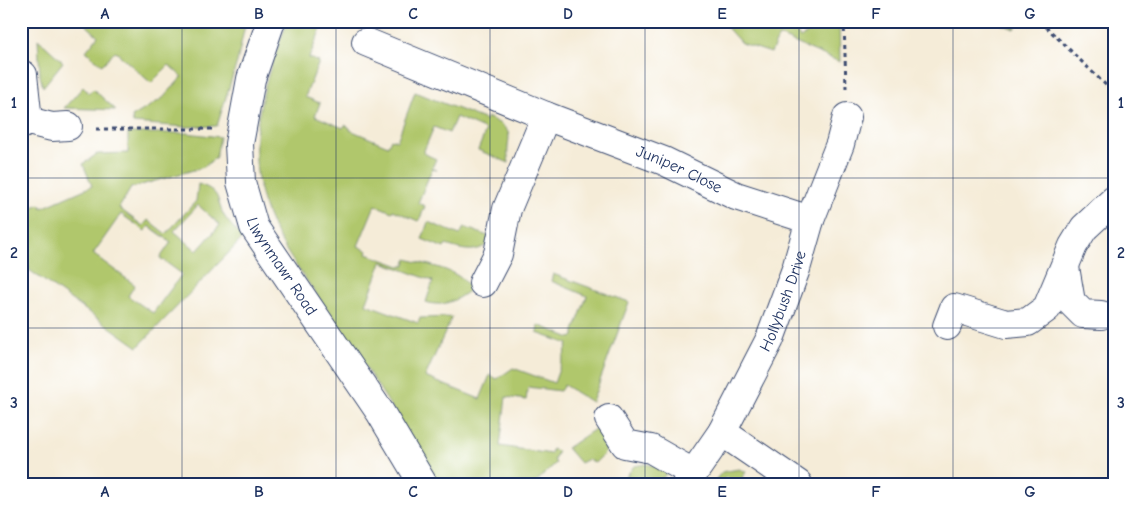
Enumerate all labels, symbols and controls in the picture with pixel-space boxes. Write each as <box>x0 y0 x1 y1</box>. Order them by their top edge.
text: A <box>101 5 110 23</box>
text: B <box>254 5 264 23</box>
text: C <box>408 5 418 23</box>
text: D <box>563 5 573 23</box>
text: E <box>717 5 727 23</box>
text: F <box>871 5 881 23</box>
text: G <box>1024 5 1036 23</box>
text: 1 <box>11 94 17 112</box>
text: 1 <box>1118 94 1124 112</box>
street label: Juniper Close <box>634 142 725 197</box>
street label: Llwynmawr Road <box>243 215 320 319</box>
text: 2 <box>10 244 18 262</box>
text: 2 <box>1117 244 1125 262</box>
street label: Hollybush Drive <box>756 249 810 355</box>
text: 3 <box>10 394 18 412</box>
text: 3 <box>1117 394 1125 412</box>
text: A <box>101 483 110 501</box>
text: B <box>254 483 264 501</box>
text: C <box>408 483 418 501</box>
text: D <box>563 483 573 501</box>
text: E <box>717 483 727 501</box>
text: F <box>871 483 881 501</box>
text: G <box>1024 483 1036 501</box>

